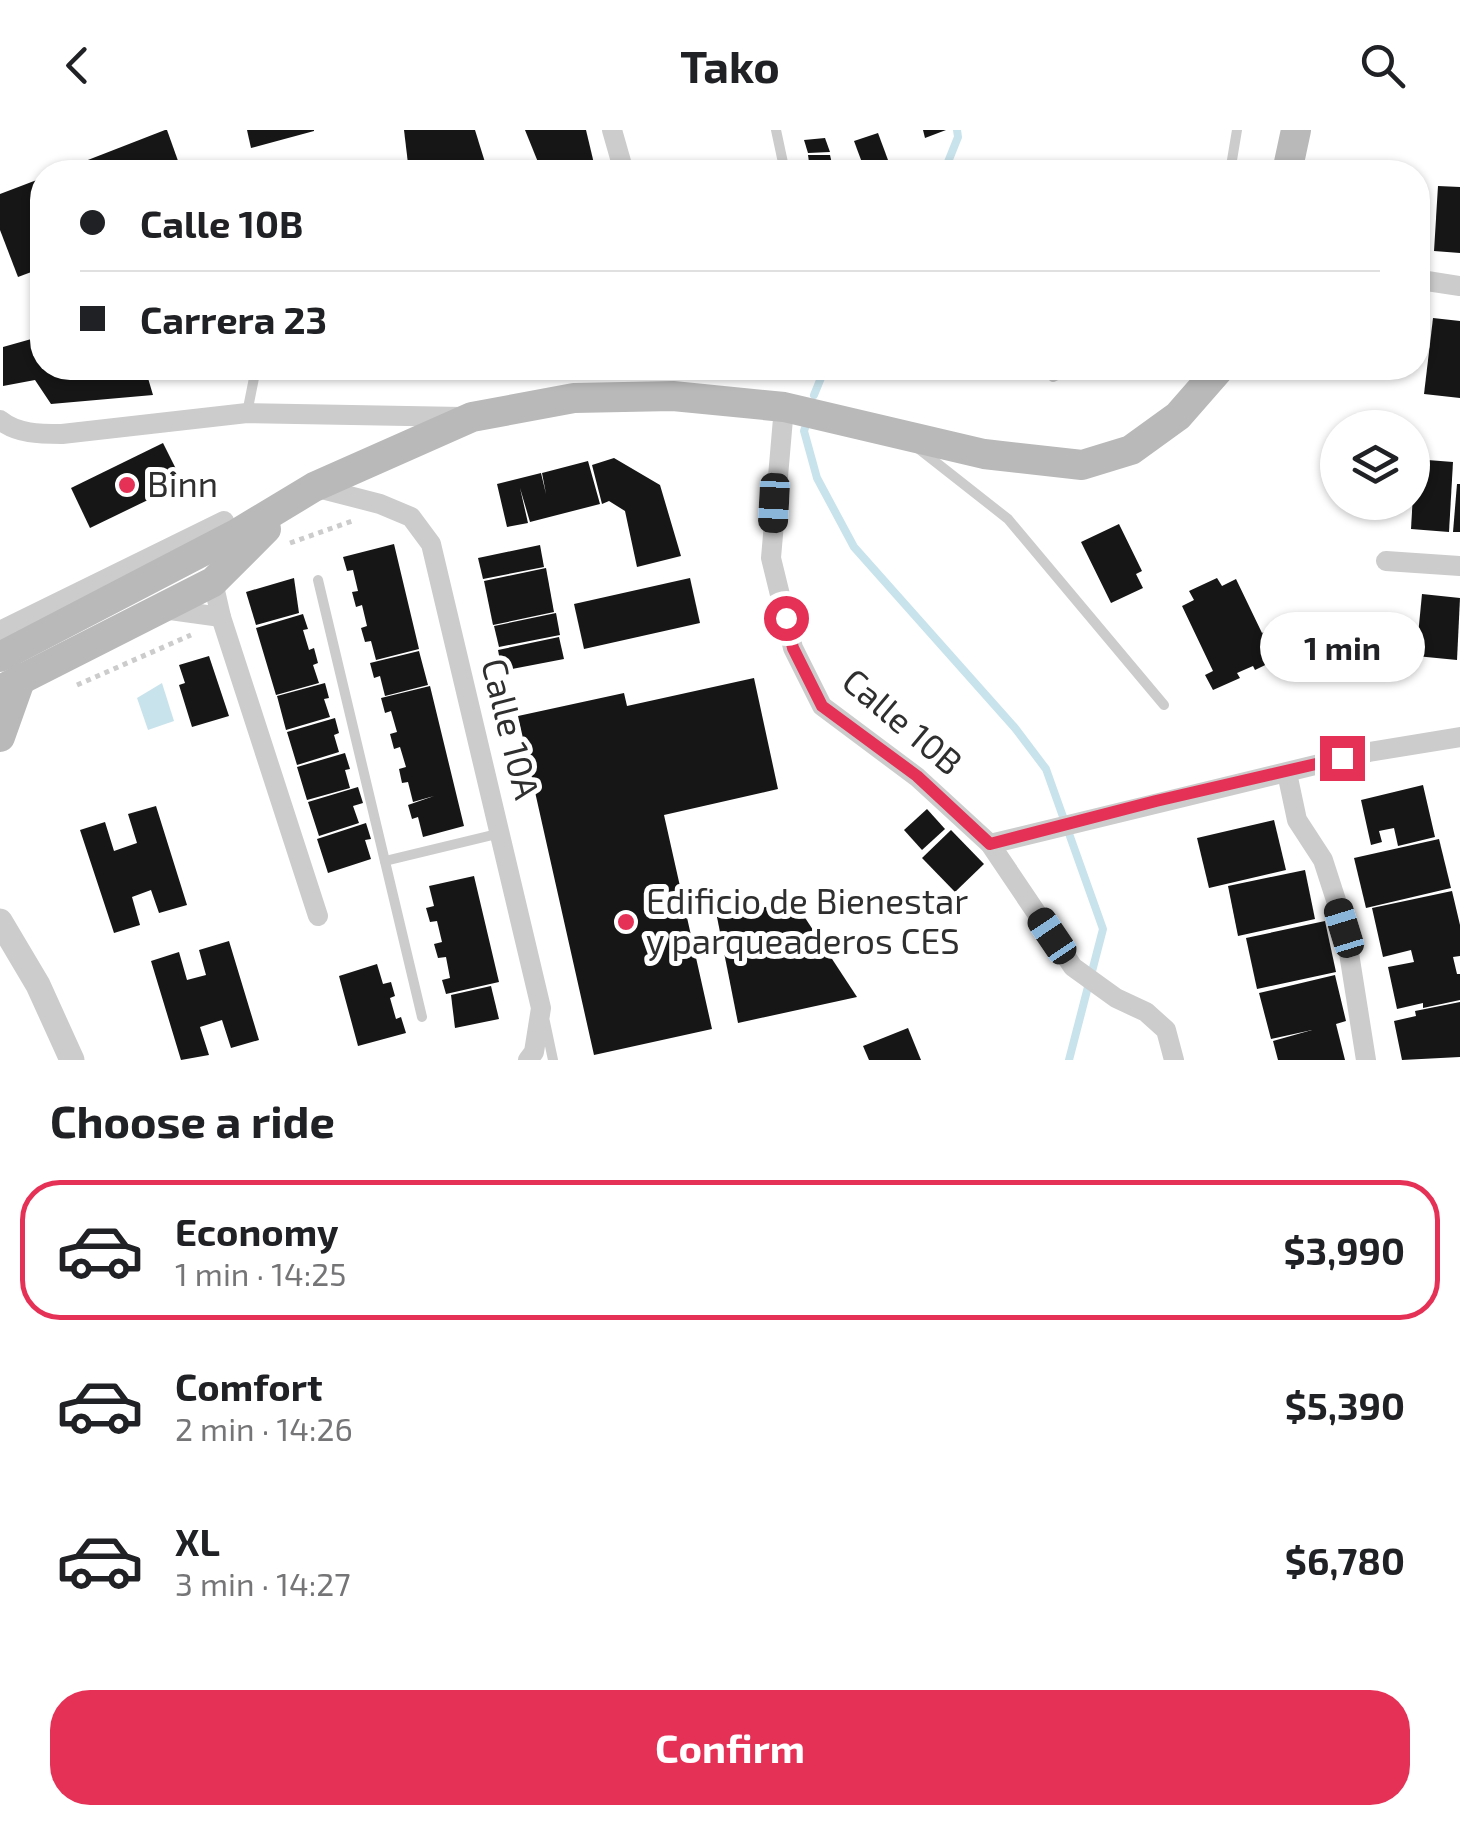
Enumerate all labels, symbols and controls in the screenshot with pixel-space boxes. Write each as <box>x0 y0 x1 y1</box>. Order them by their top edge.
icon: back <box>50 38 105 93</box>
text: Tako <box>680 38 780 92</box>
icon: search <box>1355 38 1410 93</box>
text: Calle 10B <box>140 200 303 246</box>
text: Carrera 23 <box>140 296 327 342</box>
map controls <box>1320 410 1430 520</box>
button: layers <box>1320 410 1430 520</box>
place label: Binn <box>147 462 218 504</box>
car <box>757 472 791 534</box>
marker: Binn <box>116 474 138 496</box>
route start <box>764 596 809 641</box>
callout: 1 min <box>1260 613 1424 683</box>
text: 1 min <box>1304 628 1381 666</box>
street label: Calle 10A <box>474 654 550 803</box>
street label: Calle 10B <box>835 658 972 783</box>
route end <box>1320 736 1365 781</box>
place label: Edificio de Bienestar y parqueaderos CES <box>646 879 968 961</box>
car <box>1321 895 1367 961</box>
car <box>1023 903 1081 969</box>
marker: Edificio de Bienestar y parqueaderos CES <box>615 911 637 933</box>
text: Choose a ride <box>50 1093 335 1147</box>
icon: car <box>55 1205 145 1295</box>
text: Economy <box>175 1208 339 1254</box>
text: $3,990 <box>1283 1227 1405 1273</box>
text: 1 min · 14:25 <box>175 1254 346 1292</box>
icon: car <box>55 1360 145 1450</box>
text: Comfort <box>175 1363 323 1409</box>
text: $5,390 <box>1285 1382 1405 1428</box>
text: 2 min · 14:26 <box>175 1409 353 1447</box>
icon: car <box>55 1515 145 1605</box>
text: XL <box>175 1518 220 1564</box>
text: $6,780 <box>1285 1537 1405 1583</box>
text: 3 min · 14:27 <box>175 1564 351 1602</box>
button: Confirm <box>50 1690 1410 1805</box>

